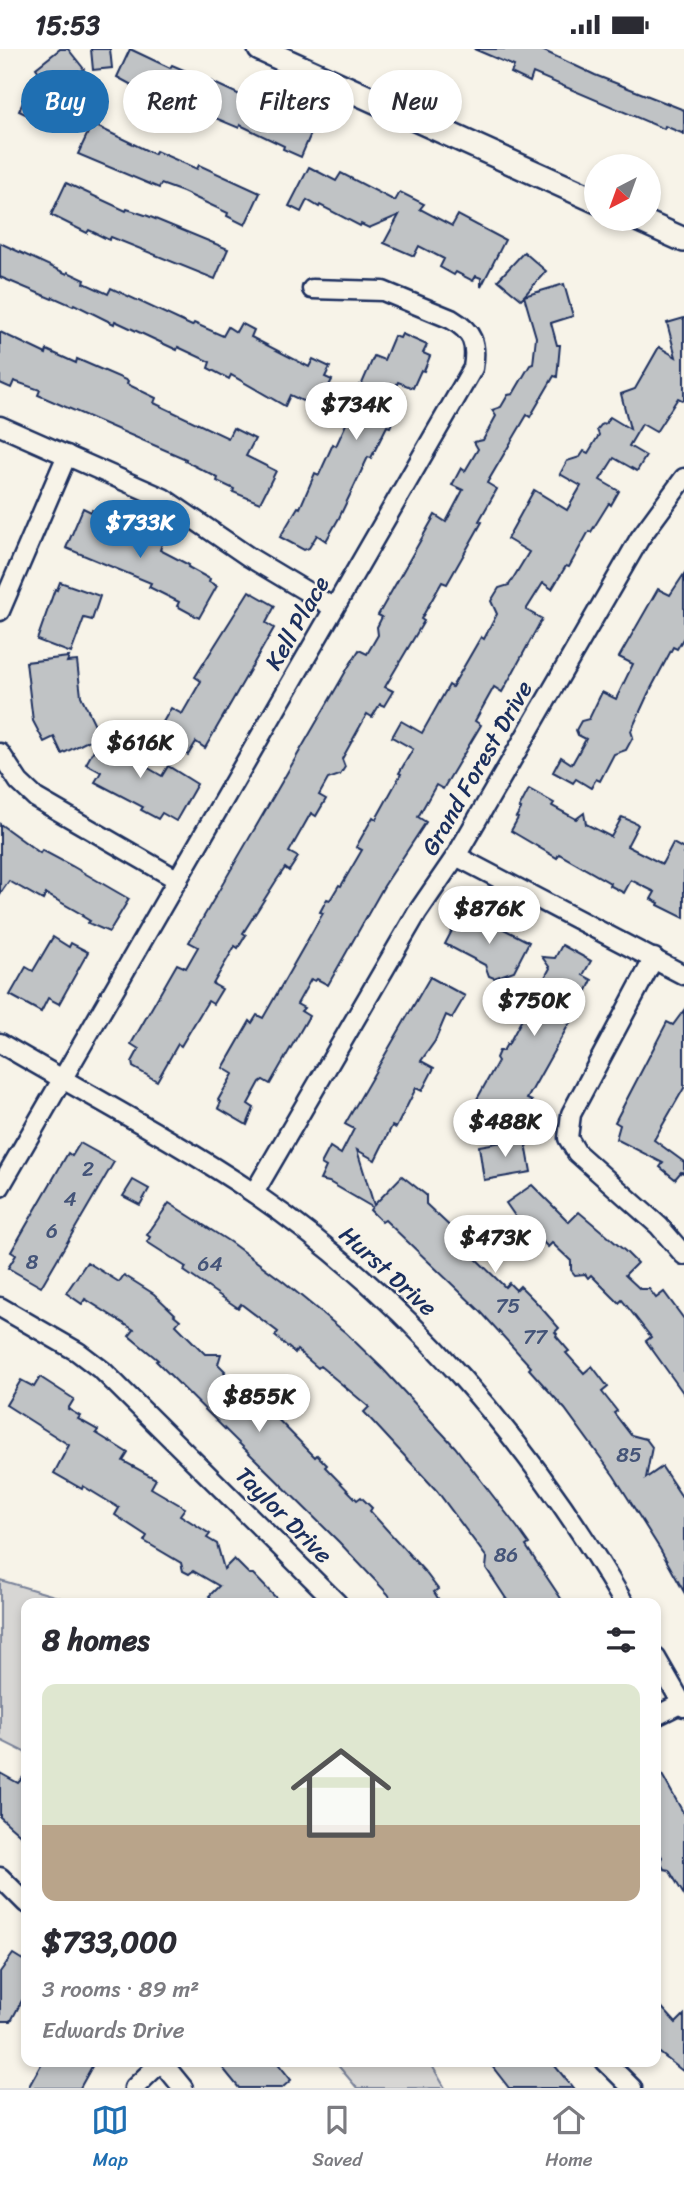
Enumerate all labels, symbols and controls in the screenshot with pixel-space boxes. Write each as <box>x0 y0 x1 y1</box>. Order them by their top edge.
text: 15:53 <box>35 2 100 48</box>
chip: Buy <box>21 70 109 133</box>
chip: Rent <box>123 70 222 133</box>
chip: Filters <box>236 70 354 133</box>
chip: New <box>368 70 462 133</box>
north arrow <box>584 154 662 231</box>
map controls <box>584 154 661 231</box>
pin: $734K <box>307 383 405 442</box>
text: $734K <box>321 384 391 425</box>
pin: $733K <box>91 501 189 560</box>
text: $733K <box>106 502 174 543</box>
street label: Kell Place <box>253 567 341 678</box>
street label: Grand Forest Drive <box>410 672 544 864</box>
pin: $616K <box>91 721 189 780</box>
text: $616K <box>107 722 173 763</box>
pin: $876K <box>440 887 538 946</box>
text: $876K <box>454 888 524 929</box>
pin: $750K <box>485 979 583 1038</box>
text: $750K <box>498 980 570 1021</box>
pin: $488K <box>456 1099 554 1159</box>
text: $488K <box>469 1101 541 1142</box>
house number: 2 <box>82 1150 94 1188</box>
house number: 4 <box>63 1180 77 1218</box>
house number: 6 <box>46 1212 58 1250</box>
street label: Hurst Drive <box>329 1215 447 1327</box>
pin: $473K <box>446 1215 544 1275</box>
text: $473K <box>460 1217 530 1258</box>
house number: 8 <box>26 1243 39 1281</box>
house number: 64 <box>197 1245 223 1283</box>
house number: 75 <box>496 1287 521 1325</box>
house number: 77 <box>523 1318 549 1356</box>
pin: $855K <box>210 1375 308 1434</box>
text: $855K <box>223 1376 295 1417</box>
house number: 85 <box>616 1436 642 1474</box>
street label: Taylor Drive <box>225 1456 343 1574</box>
house number: 86 <box>494 1536 518 1574</box>
text: 8 homes <box>42 1613 150 1667</box>
icon: filters <box>602 1621 640 1659</box>
icon: home <box>278 1730 404 1856</box>
text: $733,000 <box>42 1915 177 1969</box>
text: 3 rooms · 89 m² <box>42 1969 199 2010</box>
text: Edwards Drive <box>42 2010 185 2051</box>
tab: Map <box>91 2101 129 2176</box>
tab: Saved <box>312 2101 362 2176</box>
tab: Home <box>545 2101 593 2176</box>

